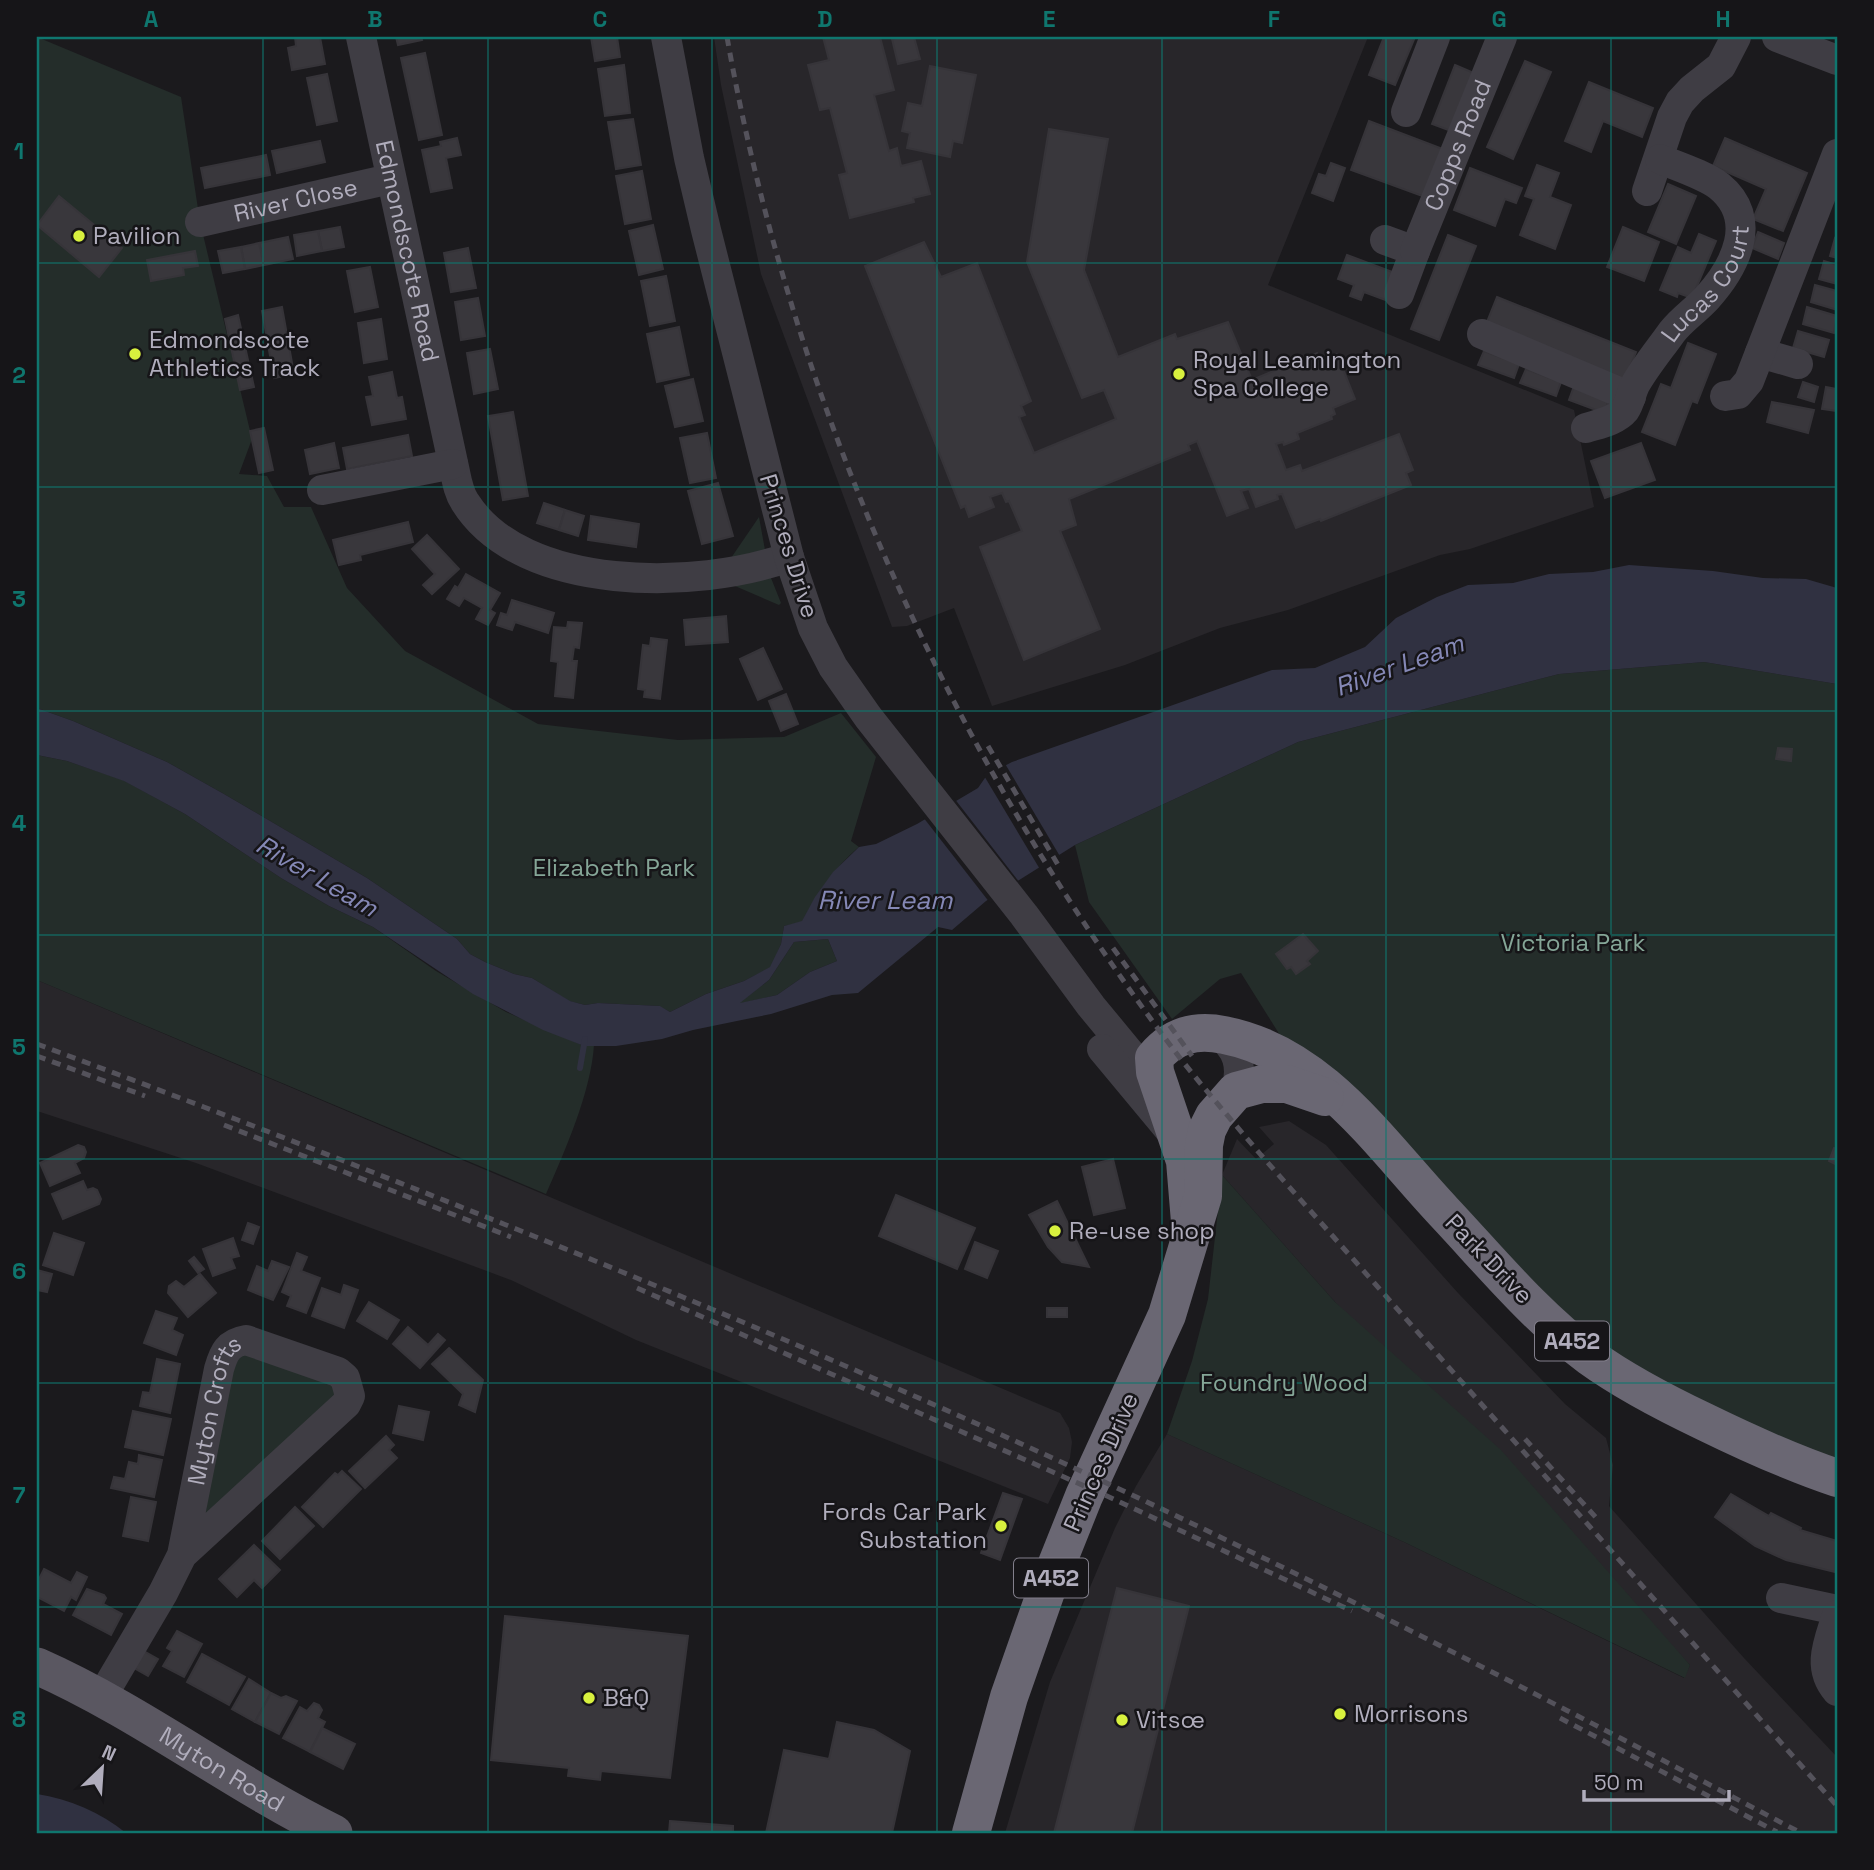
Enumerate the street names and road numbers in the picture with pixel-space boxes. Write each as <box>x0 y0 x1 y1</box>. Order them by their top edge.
street label: Copps Road <box>1417 75 1498 215</box>
street label: Edmondscote Road <box>369 137 447 365</box>
street label: River Close <box>231 171 360 229</box>
street label: Lucas Court <box>1654 225 1756 348</box>
street label: Princes Drive <box>753 470 826 622</box>
street label: Park Drive <box>1439 1207 1540 1310</box>
road number: A452 <box>1535 1322 1609 1360</box>
street label: Myton Crofts <box>180 1327 247 1488</box>
street label: Princes Drive <box>1056 1387 1145 1536</box>
road number: A452 <box>1014 1558 1088 1597</box>
street label: Myton Road <box>154 1719 290 1819</box>

